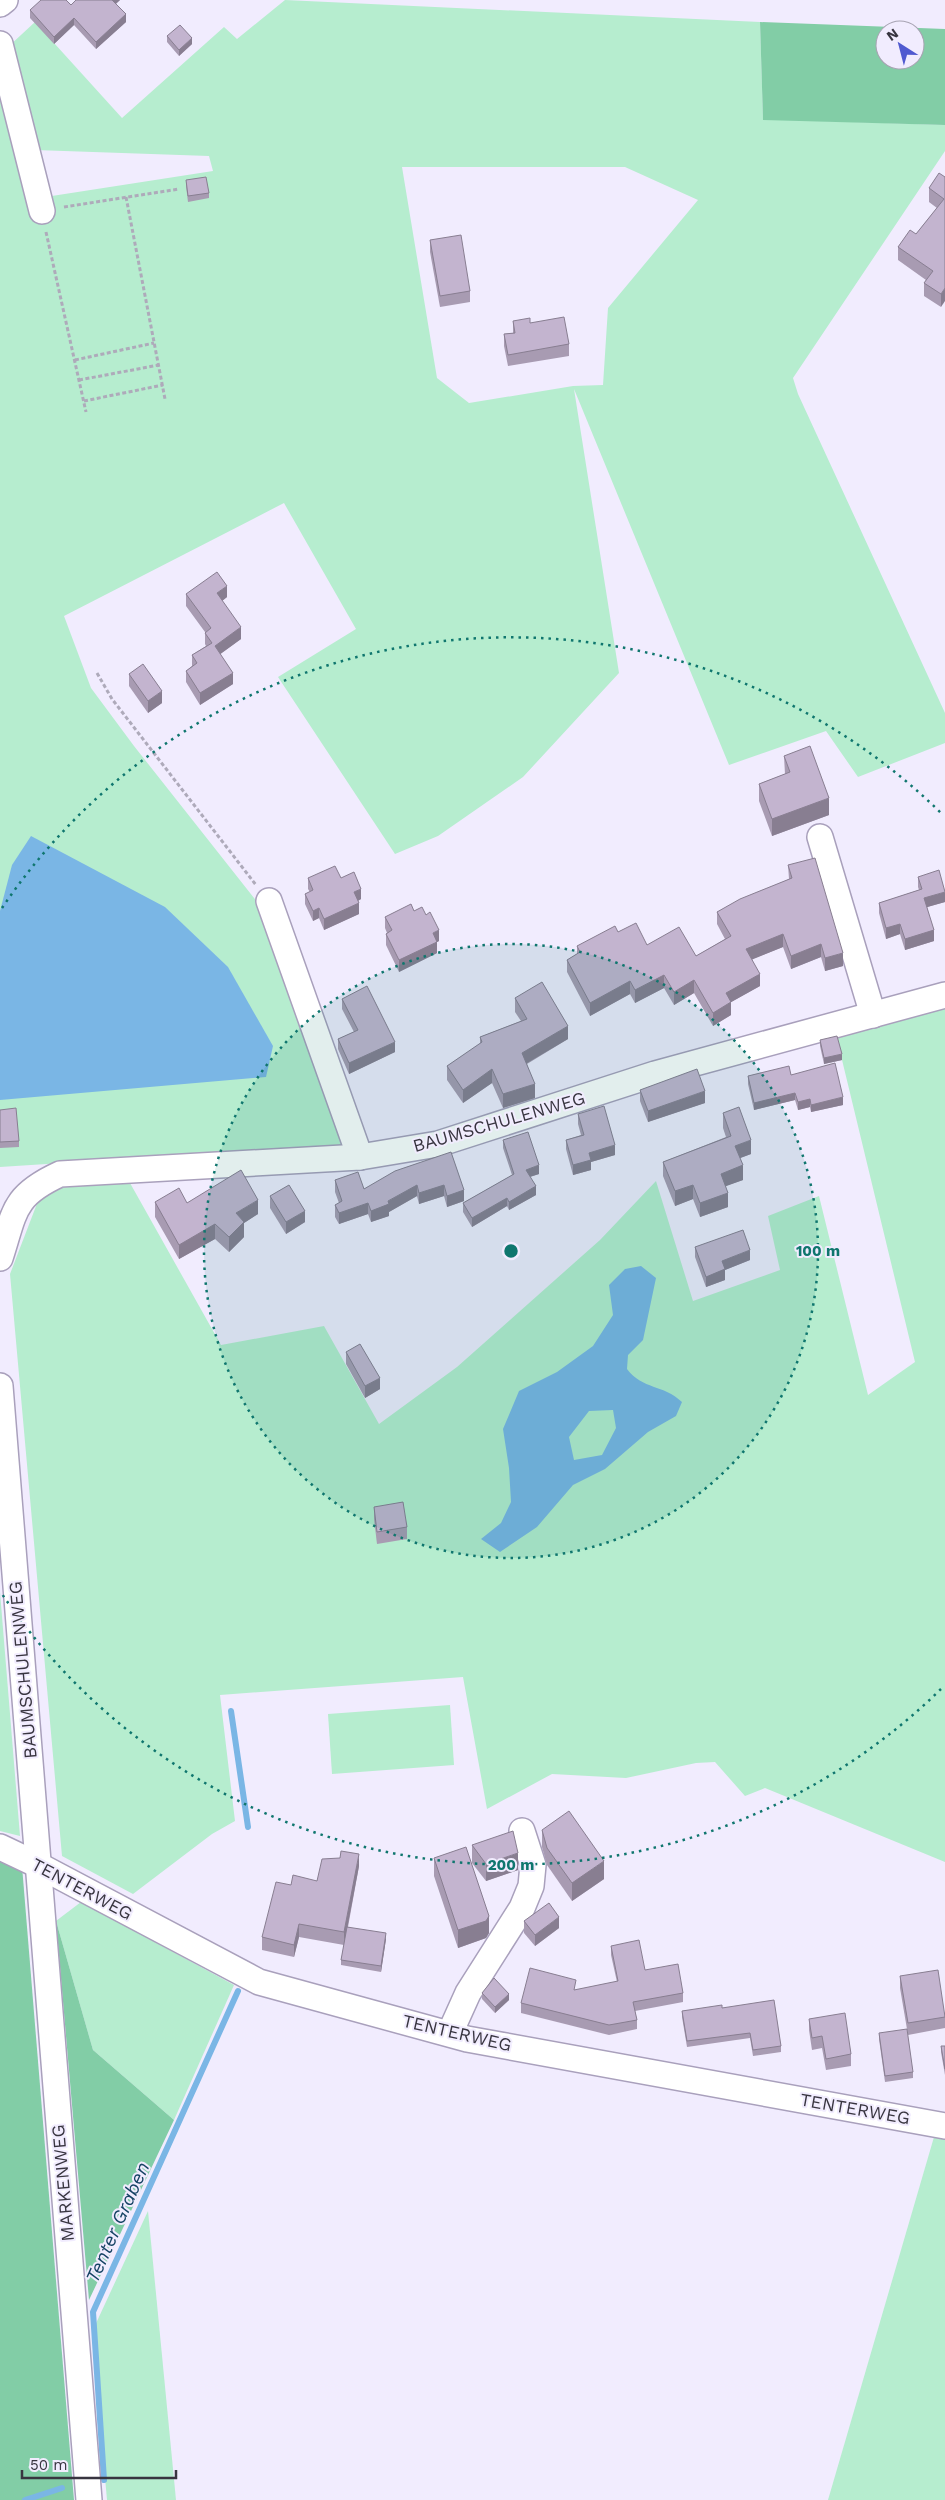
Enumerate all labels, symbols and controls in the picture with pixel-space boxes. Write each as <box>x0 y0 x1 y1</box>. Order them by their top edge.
north arrow <box>875 20 925 70</box>
text: N <box>883 25 901 44</box>
street label: BAUMSCHULENWEG <box>410 1087 587 1156</box>
centre of rings <box>502 1242 520 1260</box>
text: 100 m <box>796 1242 840 1260</box>
street label: BAUMSCHULENWEG <box>4 1580 41 1760</box>
street label: TENTERWEG <box>28 1853 136 1924</box>
text: 200 m <box>488 1856 534 1874</box>
street label: TENTERWEG <box>401 2010 514 2055</box>
street label: TENTERWEG <box>798 2089 912 2129</box>
street label: MARKENWEG <box>47 2124 78 2242</box>
water label: Tenter Graben <box>81 2158 154 2286</box>
scale bar <box>22 2448 176 2480</box>
text: 50 m <box>30 2456 67 2474</box>

